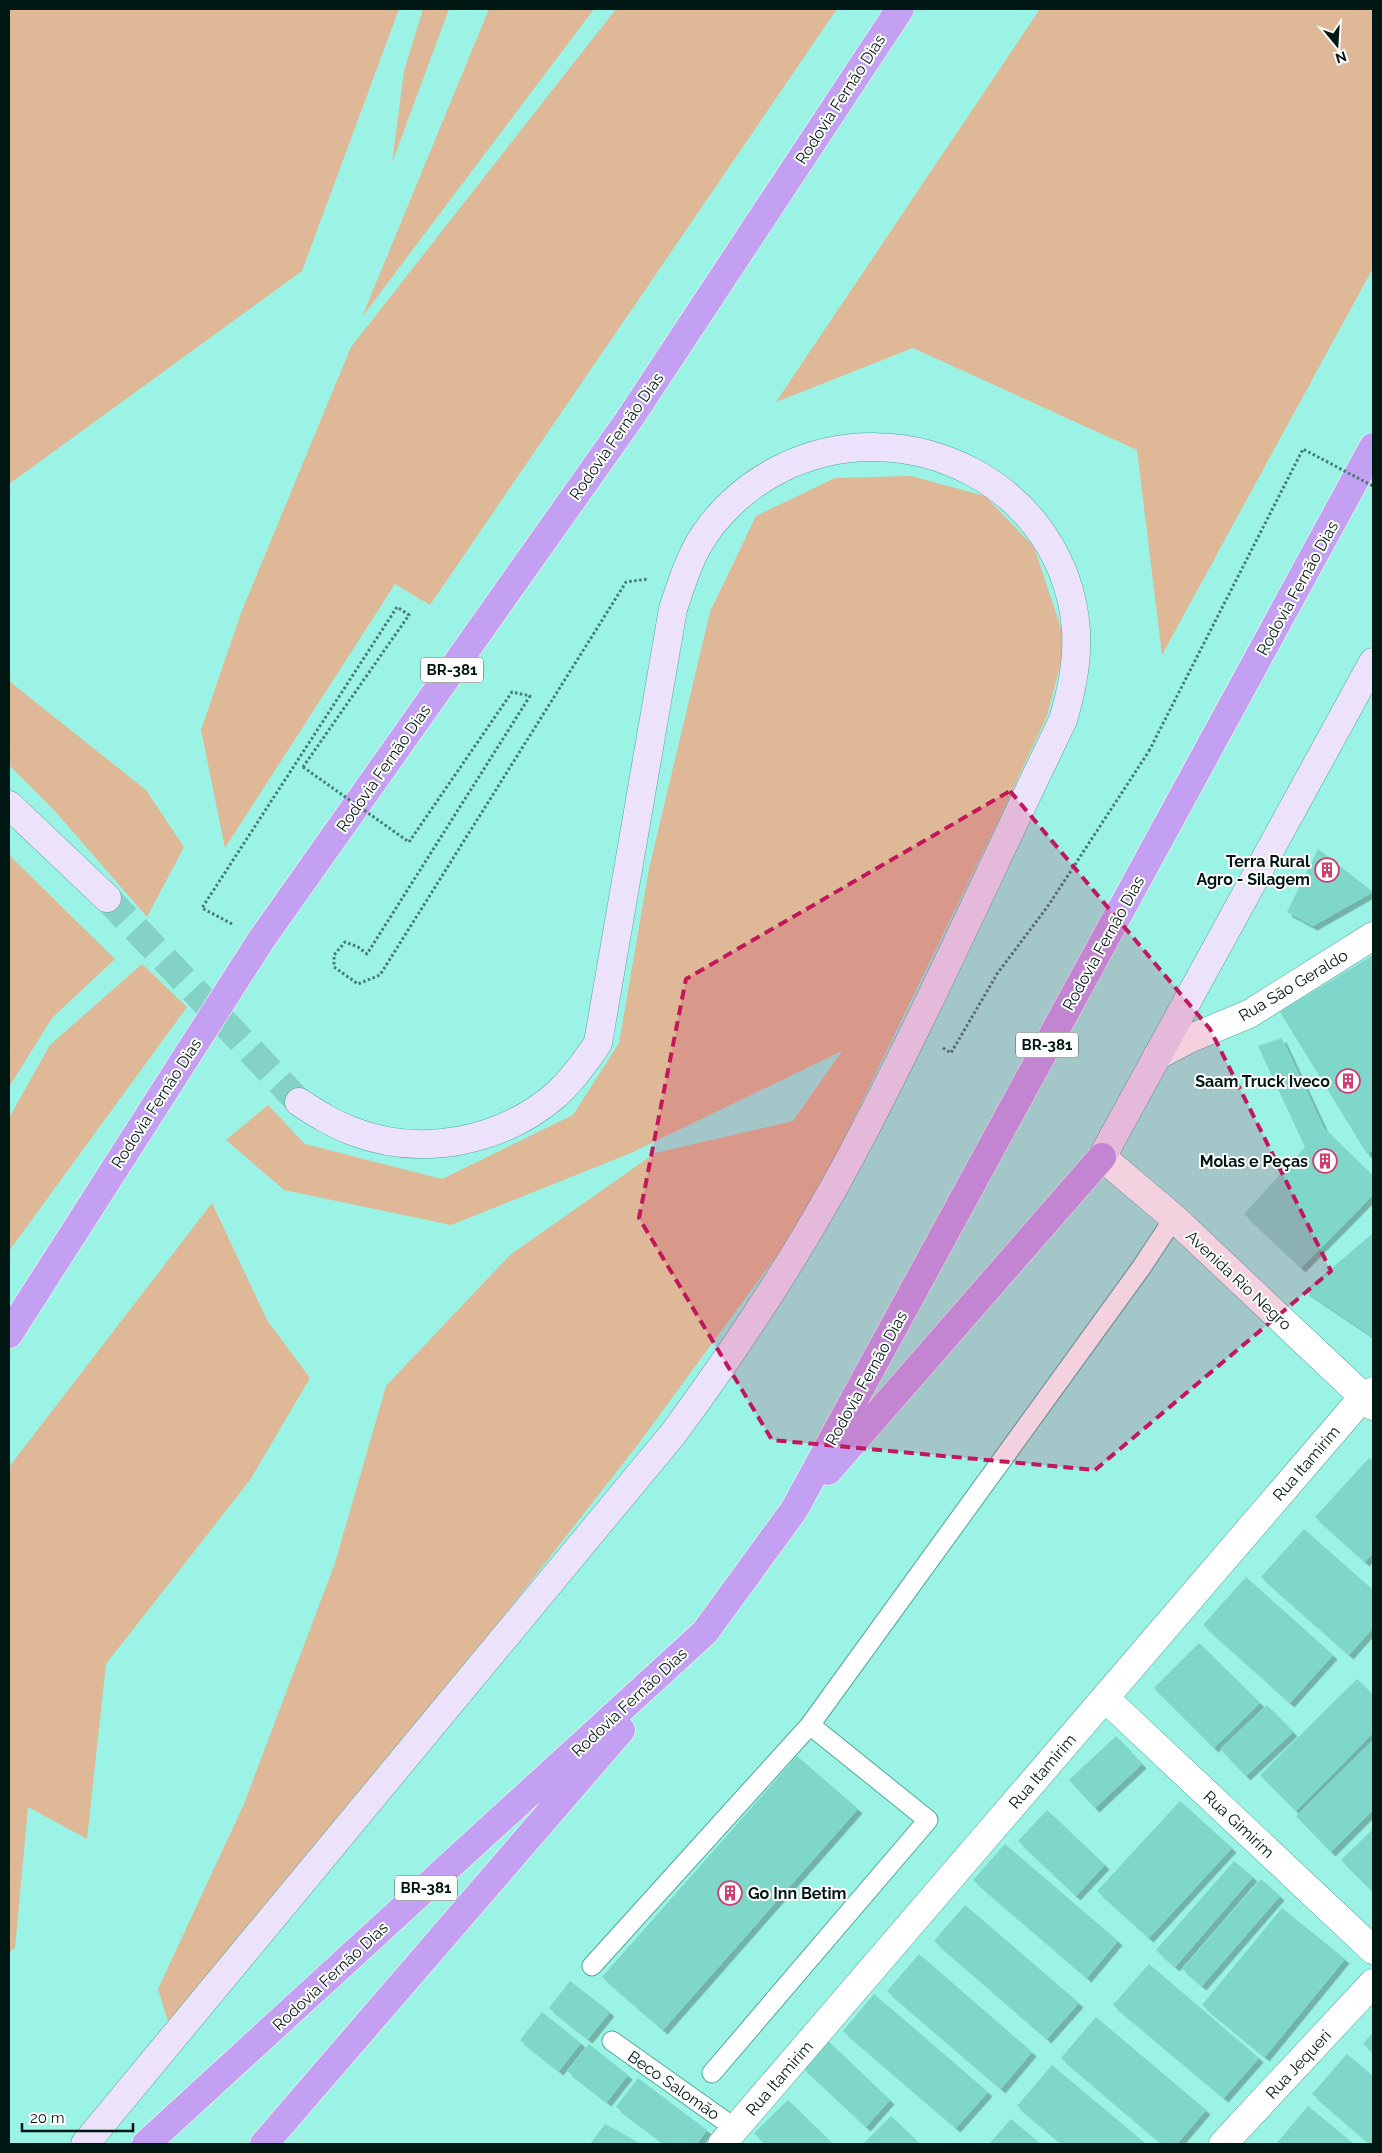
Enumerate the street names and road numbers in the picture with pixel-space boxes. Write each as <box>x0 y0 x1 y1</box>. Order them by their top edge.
street label: Rodovia Fernão Dias <box>791 31 890 168</box>
street label: Rodovia Fernão Dias <box>565 369 668 503</box>
street label: Rodovia Fernão Dias <box>1253 518 1342 659</box>
road number: BR-381 <box>421 658 483 682</box>
street label: Rodovia Fernão Dias <box>332 701 435 835</box>
street label: Rodovia Fernão Dias <box>1059 873 1148 1014</box>
street label: Rua São Geraldo <box>1235 945 1351 1025</box>
road number: BR-381 <box>1016 1032 1078 1058</box>
street label: Rodovia Fernão Dias <box>107 1035 206 1172</box>
street label: Avenida Rio Negro <box>1182 1227 1295 1334</box>
street label: Rodovia Fernão Dias <box>822 1308 911 1449</box>
street label: Rua Itamirim <box>1269 1422 1344 1505</box>
street label: Rodovia Fernão Dias <box>568 1644 691 1761</box>
street label: Rua Itamirim <box>1005 1730 1080 1813</box>
street label: Rua Gimirim <box>1199 1787 1278 1862</box>
road number: BR-381 <box>395 1876 457 1900</box>
street label: Rodovia Fernão Dias <box>269 1918 392 2035</box>
street label: Rua Jequeri <box>1262 2026 1335 2103</box>
street label: Rua Itamirim <box>742 2037 817 2120</box>
street label: Beco Salomão <box>624 2047 723 2124</box>

